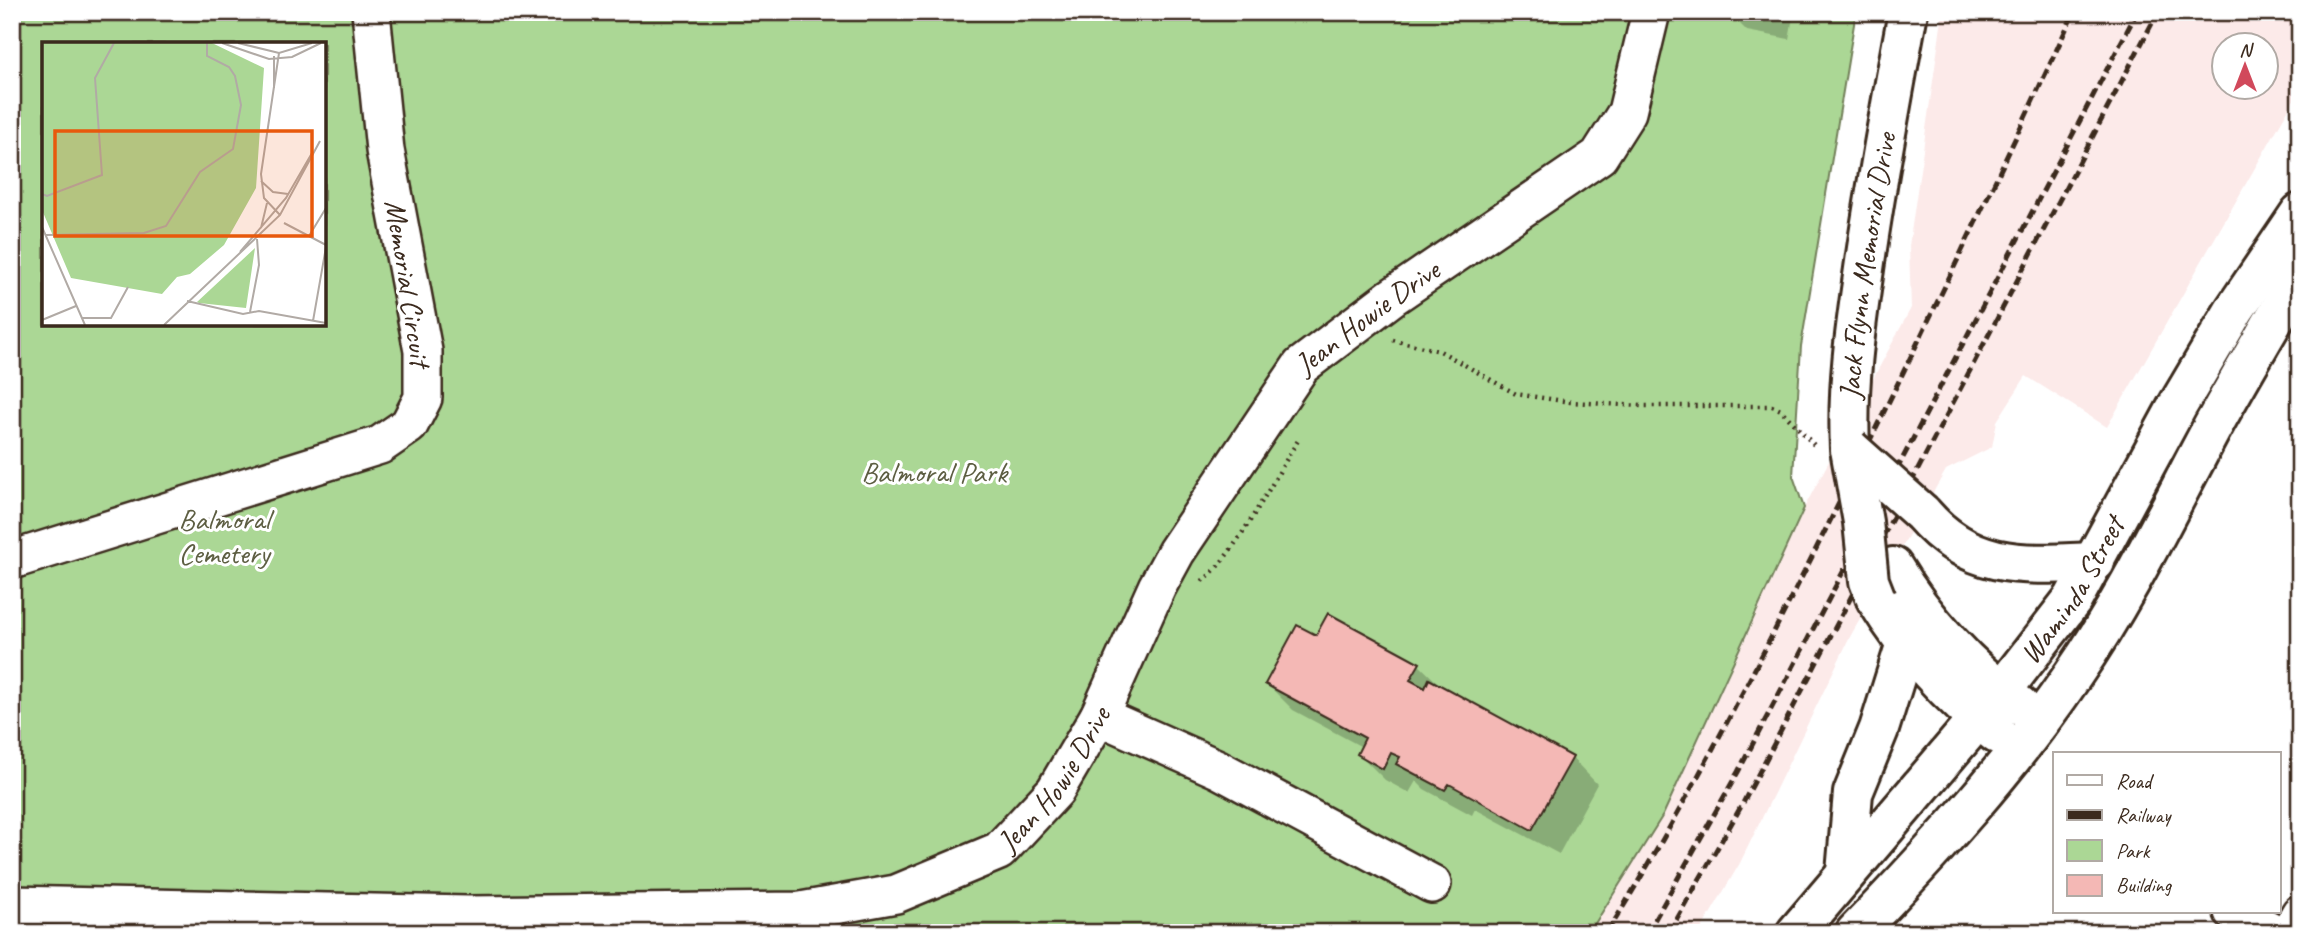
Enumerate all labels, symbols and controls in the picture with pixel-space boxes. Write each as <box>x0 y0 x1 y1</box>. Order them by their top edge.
north arrow <box>2210 32 2280 102</box>
text: N <box>2239 38 2254 62</box>
inset map <box>42 42 326 326</box>
street label: Jack Flynn Memorial Drive <box>1831 128 1905 402</box>
street label: Memorial Circuit <box>376 197 441 373</box>
street label: Jean Howie Drive <box>1286 250 1449 384</box>
park label: Balmoral Park <box>861 453 1009 491</box>
park label: Balmoral Cemetery <box>178 500 274 572</box>
street label: Waminda Street <box>2011 507 2135 671</box>
street label: Jean Howie Drive <box>987 700 1120 861</box>
legend <box>2053 752 2280 914</box>
text: Road <box>2116 768 2155 794</box>
text: Railway <box>2116 802 2172 828</box>
text: Park <box>2116 838 2151 864</box>
text: Building <box>2116 872 2173 898</box>

